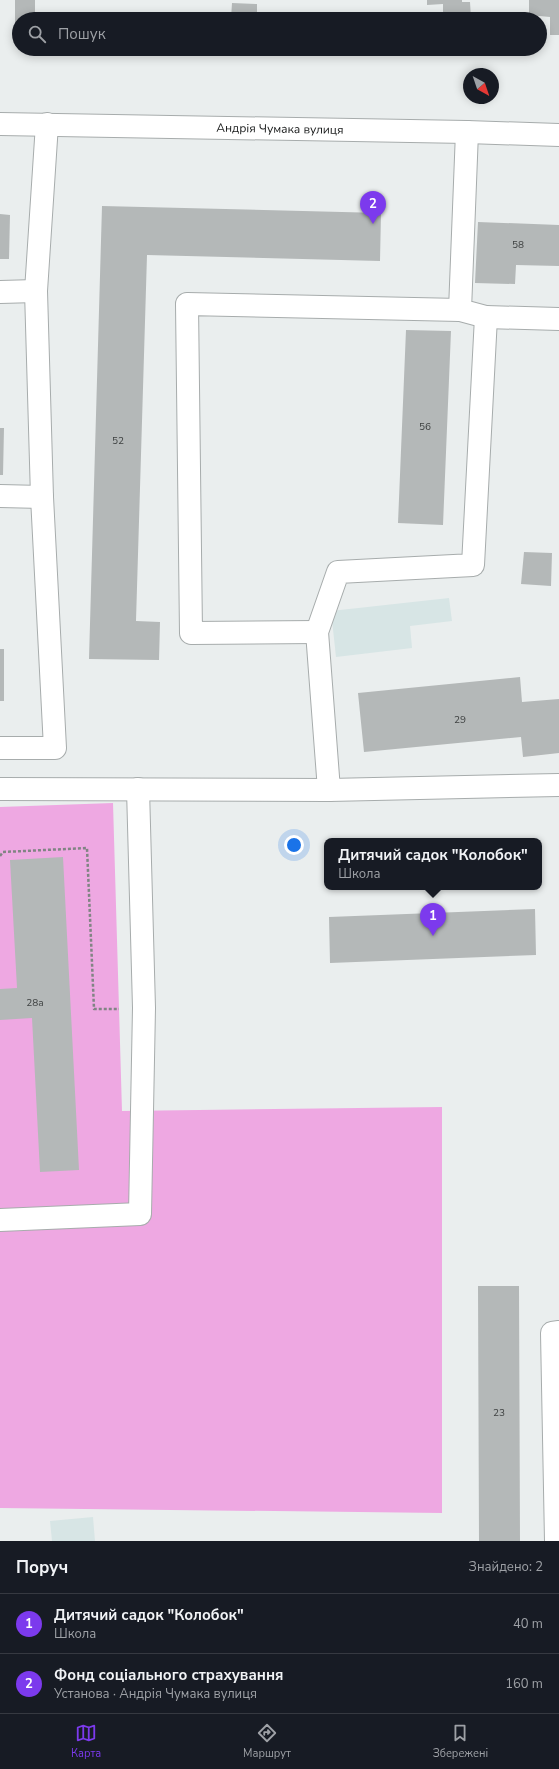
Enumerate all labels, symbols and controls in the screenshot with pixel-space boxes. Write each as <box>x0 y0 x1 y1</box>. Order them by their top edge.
search box <box>12 12 547 56</box>
icon: search <box>26 23 48 45</box>
text: Пошук <box>58 24 106 44</box>
north arrow <box>463 68 499 104</box>
street label: Андрія Чумака вулиця <box>216 120 344 138</box>
pin: 2 <box>360 191 386 224</box>
house number: 58 <box>512 238 524 252</box>
house number: 56 <box>419 420 431 434</box>
house number: 52 <box>112 434 124 448</box>
house number: 29 <box>454 713 466 727</box>
your location <box>284 835 304 855</box>
popup <box>324 838 542 890</box>
text: Дитячий садок "Колобок" <box>338 845 528 865</box>
text: Школа <box>338 865 380 883</box>
pin: 1 <box>420 903 446 936</box>
house number: 28а <box>26 996 44 1010</box>
house number: 23 <box>493 1406 505 1420</box>
text: Поруч <box>16 1556 68 1579</box>
text: Знайдено: 2 <box>469 1558 543 1576</box>
text: Дитячий садок "Колобок" <box>54 1605 244 1625</box>
text: 1 <box>25 1615 33 1633</box>
text: 40 m <box>513 1615 543 1633</box>
text: Школа <box>54 1625 96 1643</box>
text: Фонд соціального страхування <box>54 1665 283 1685</box>
text: 2 <box>25 1675 33 1693</box>
text: 160 m <box>505 1675 543 1693</box>
text: Установа · Андрія Чумака вулиця <box>54 1685 257 1703</box>
tab: Карта <box>71 1722 101 1761</box>
tab: Маршрут <box>243 1722 291 1761</box>
tab: Збережені <box>433 1722 488 1761</box>

